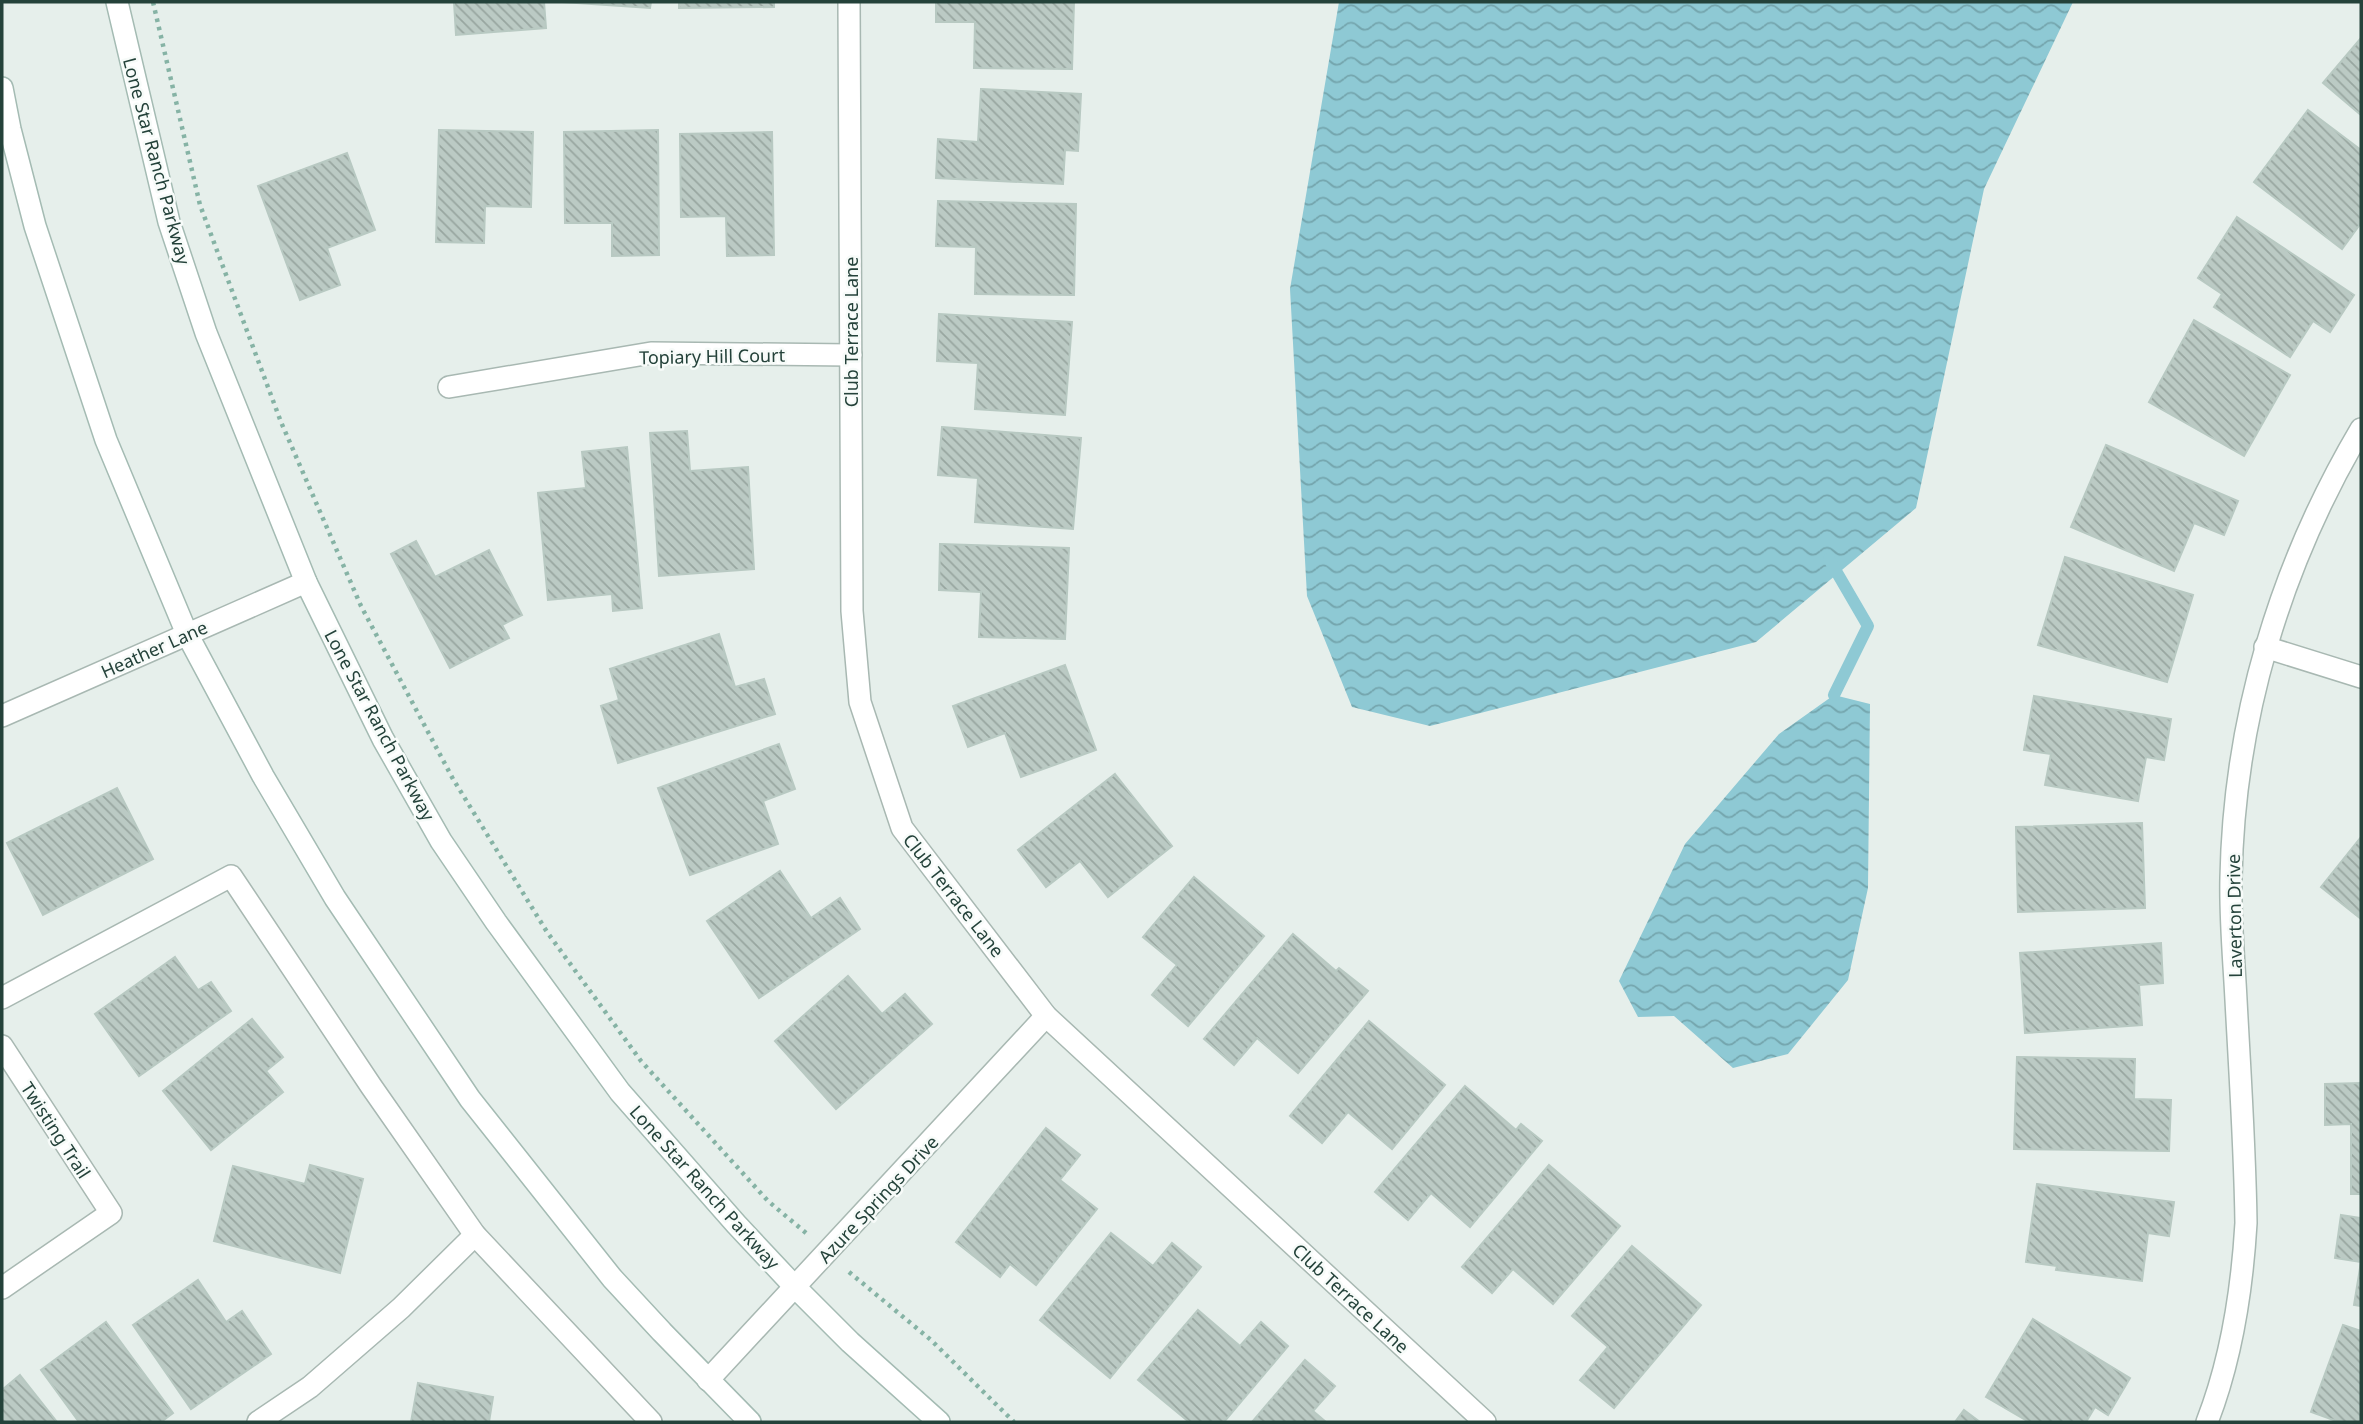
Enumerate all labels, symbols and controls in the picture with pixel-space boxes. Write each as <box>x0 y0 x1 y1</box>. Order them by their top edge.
street label: Lone Star Ranch Parkway <box>118 55 196 268</box>
street label: Club Terrace Lane <box>839 257 863 407</box>
street label: Topiary Hill Court <box>639 343 786 369</box>
street label: Heather Lane <box>97 615 211 683</box>
street label: Lone Star Ranch Parkway <box>319 625 441 825</box>
street label: Club Terrace Lane <box>898 828 1010 962</box>
street label: Laverton Drive <box>2221 854 2247 978</box>
street label: Twisting Trail <box>16 1077 96 1183</box>
street label: Lone Star Ranch Parkway <box>625 1100 786 1275</box>
street label: Azure Springs Drive <box>813 1130 943 1268</box>
street label: Club Terrace Lane <box>1288 1238 1414 1358</box>

